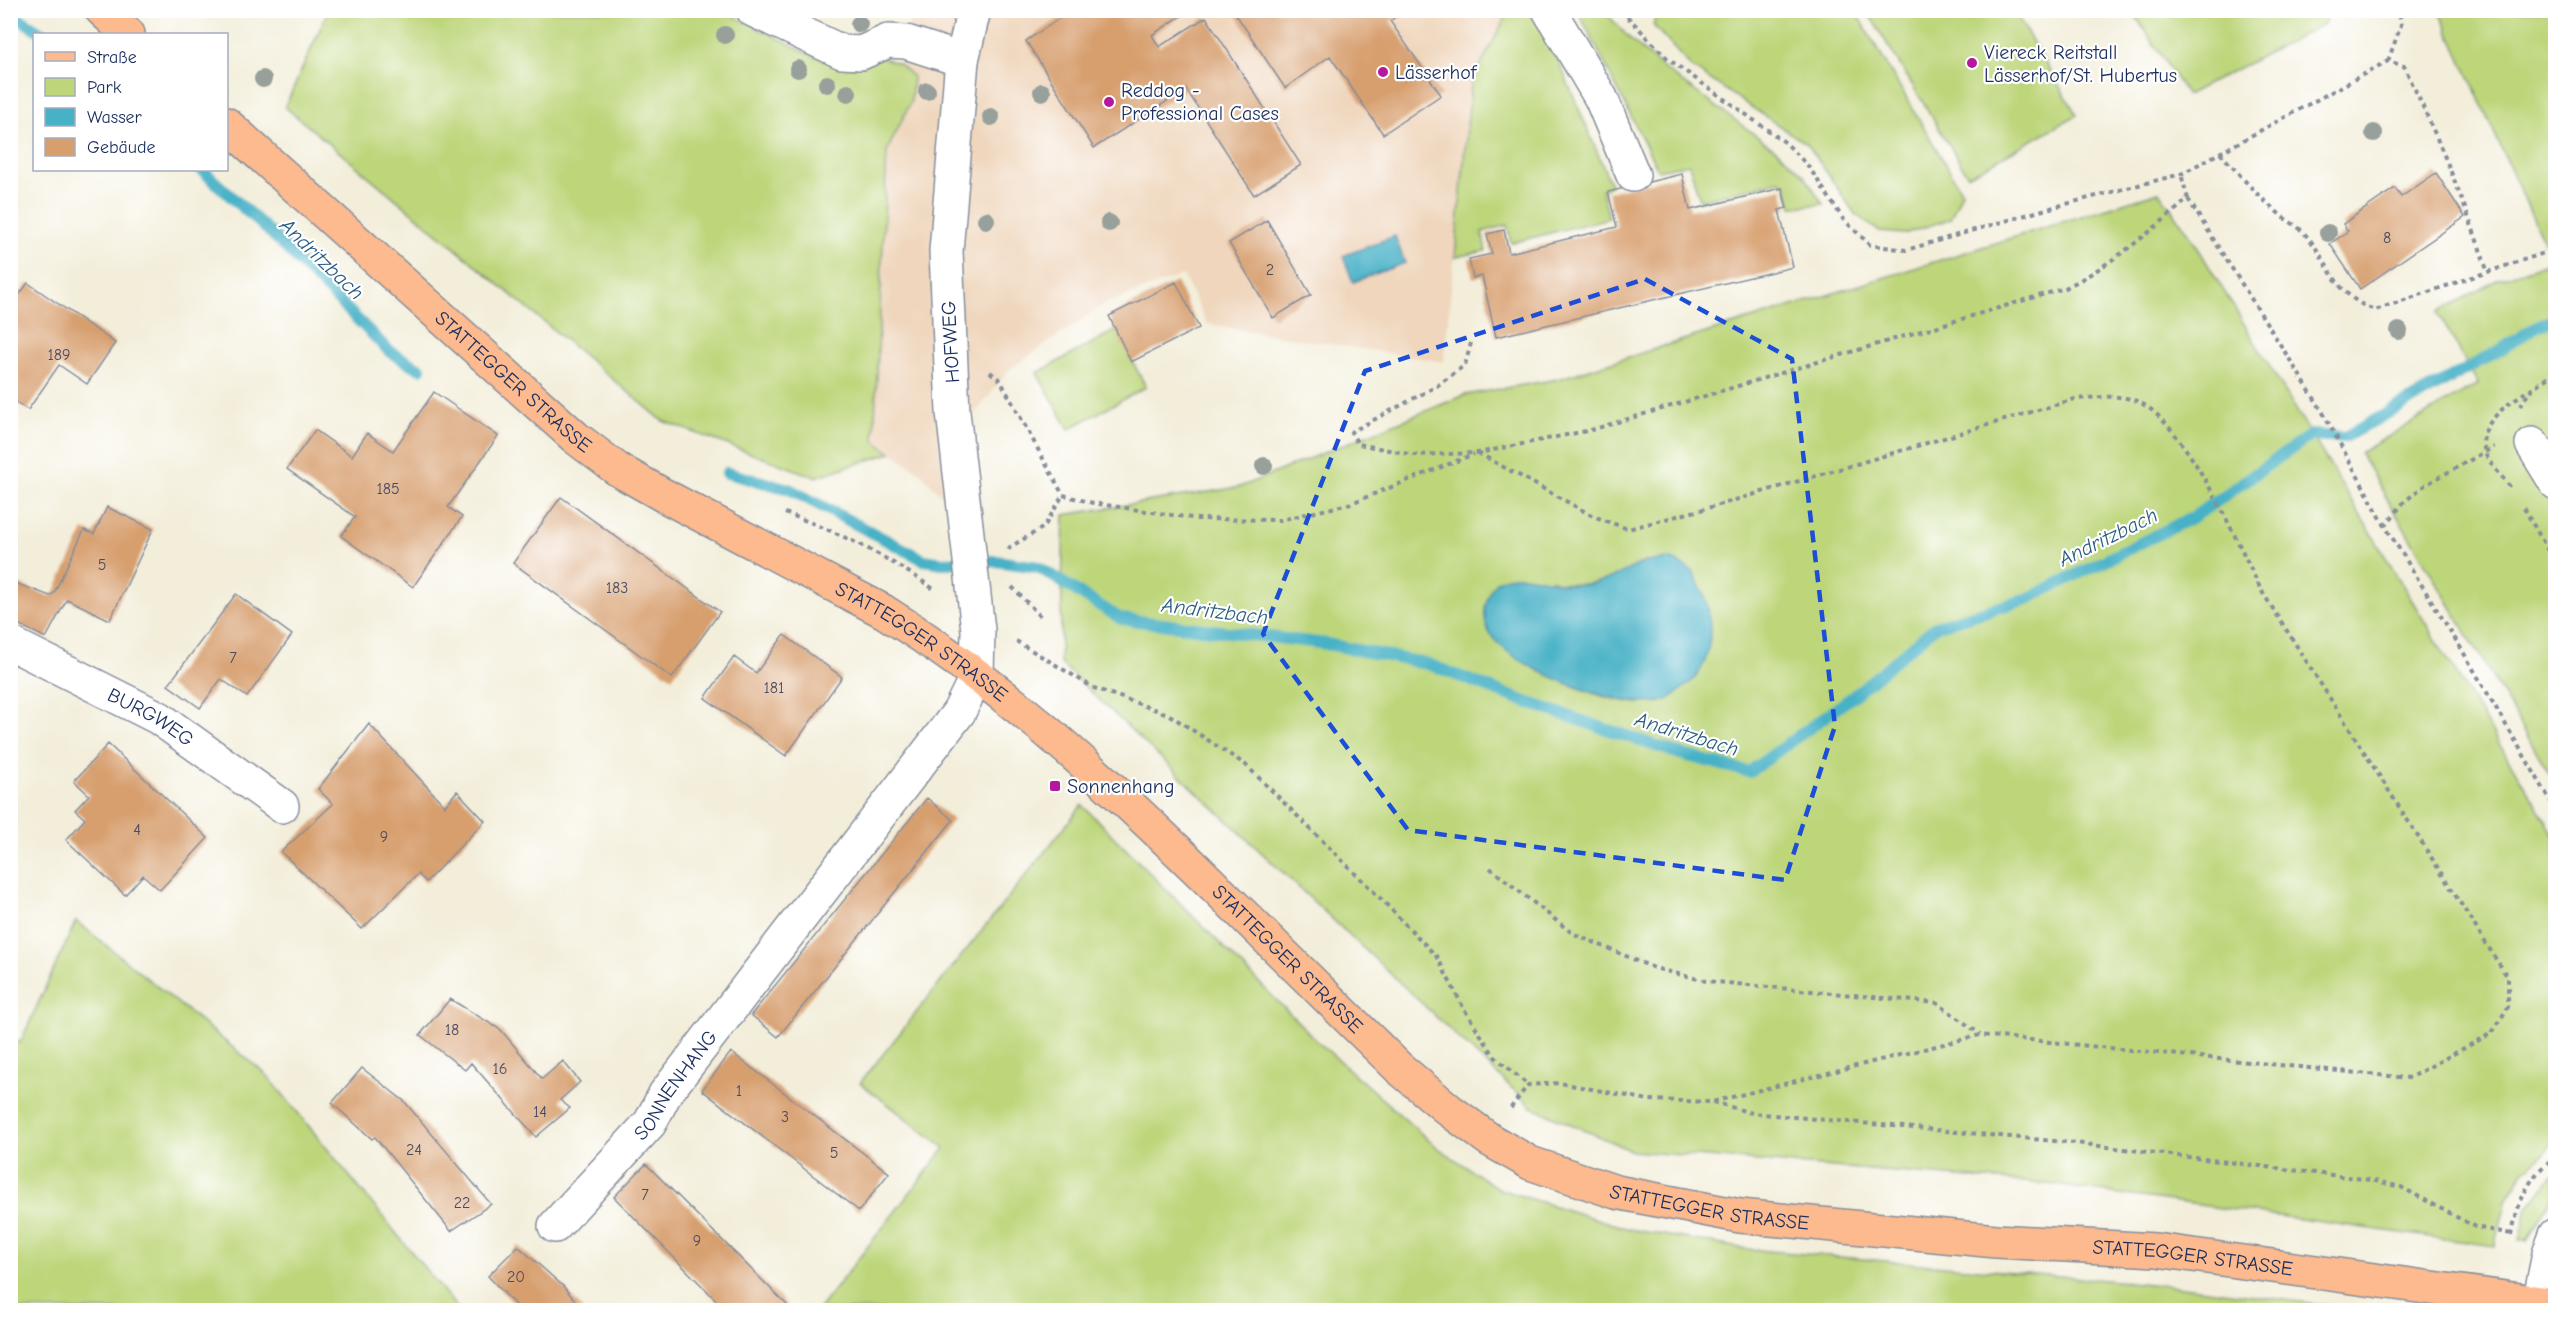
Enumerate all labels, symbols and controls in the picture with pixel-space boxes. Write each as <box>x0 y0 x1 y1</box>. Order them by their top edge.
legend <box>33 33 228 171</box>
place label: Viereck Reitstall Lässerhof/St. Hubertus <box>1984 41 2177 87</box>
text: Straße <box>87 47 137 68</box>
marker: Viereck Reitstall Lässerhof/St. Hubertus <box>1965 56 1979 70</box>
place label: Lässerhof <box>1395 61 1478 84</box>
marker: Lässerhof <box>1376 65 1390 79</box>
text: Park <box>87 77 122 98</box>
place label: Reddog - Professional Cases <box>1121 79 1279 125</box>
marker: Reddog - Professional Cases <box>1102 95 1116 109</box>
text: Wasser <box>87 107 143 128</box>
text: Gebäude <box>87 137 156 158</box>
water label: Andritzbach <box>274 213 369 305</box>
house number: 8 <box>2383 229 2391 247</box>
house number: 2 <box>1266 261 1274 279</box>
street label: HOFWEG <box>937 300 964 384</box>
street label: STATTEGGER STRASSE <box>430 306 596 458</box>
house number: 189 <box>47 346 71 364</box>
house number: 185 <box>376 480 400 498</box>
water label: Andritzbach <box>2054 503 2161 572</box>
house number: 5 <box>98 556 106 574</box>
street label: STATTEGGER STRASSE <box>831 577 1012 707</box>
house number: 183 <box>606 579 628 597</box>
water label: Andritzbach <box>1159 592 1270 629</box>
house number: 7 <box>229 649 237 667</box>
house number: 181 <box>764 679 784 697</box>
street label: BURGWEG <box>104 683 198 751</box>
water label: Andritzbach <box>1631 707 1742 761</box>
place label: Sonnenhang <box>1067 775 1175 798</box>
marker: Sonnenhang <box>1048 779 1062 793</box>
house number: 4 <box>133 821 141 839</box>
house number: 9 <box>380 828 388 846</box>
street label: STATTEGGER STRASSE <box>1208 880 1368 1038</box>
house number: 18 <box>445 1021 459 1039</box>
street label: SONNENHANG <box>629 1026 722 1145</box>
house number: 16 <box>492 1060 508 1078</box>
house number: 1 <box>736 1082 742 1100</box>
house number: 14 <box>533 1103 547 1121</box>
house number: 3 <box>781 1108 789 1126</box>
house number: 24 <box>406 1141 422 1159</box>
house number: 5 <box>830 1144 838 1162</box>
street label: STATTEGGER STRASSE <box>1607 1180 1810 1235</box>
house number: 7 <box>641 1186 649 1204</box>
house number: 22 <box>454 1194 470 1212</box>
house number: 9 <box>693 1232 701 1250</box>
street label: STATTEGGER STRASSE <box>2092 1235 2294 1281</box>
house number: 20 <box>507 1268 525 1286</box>

